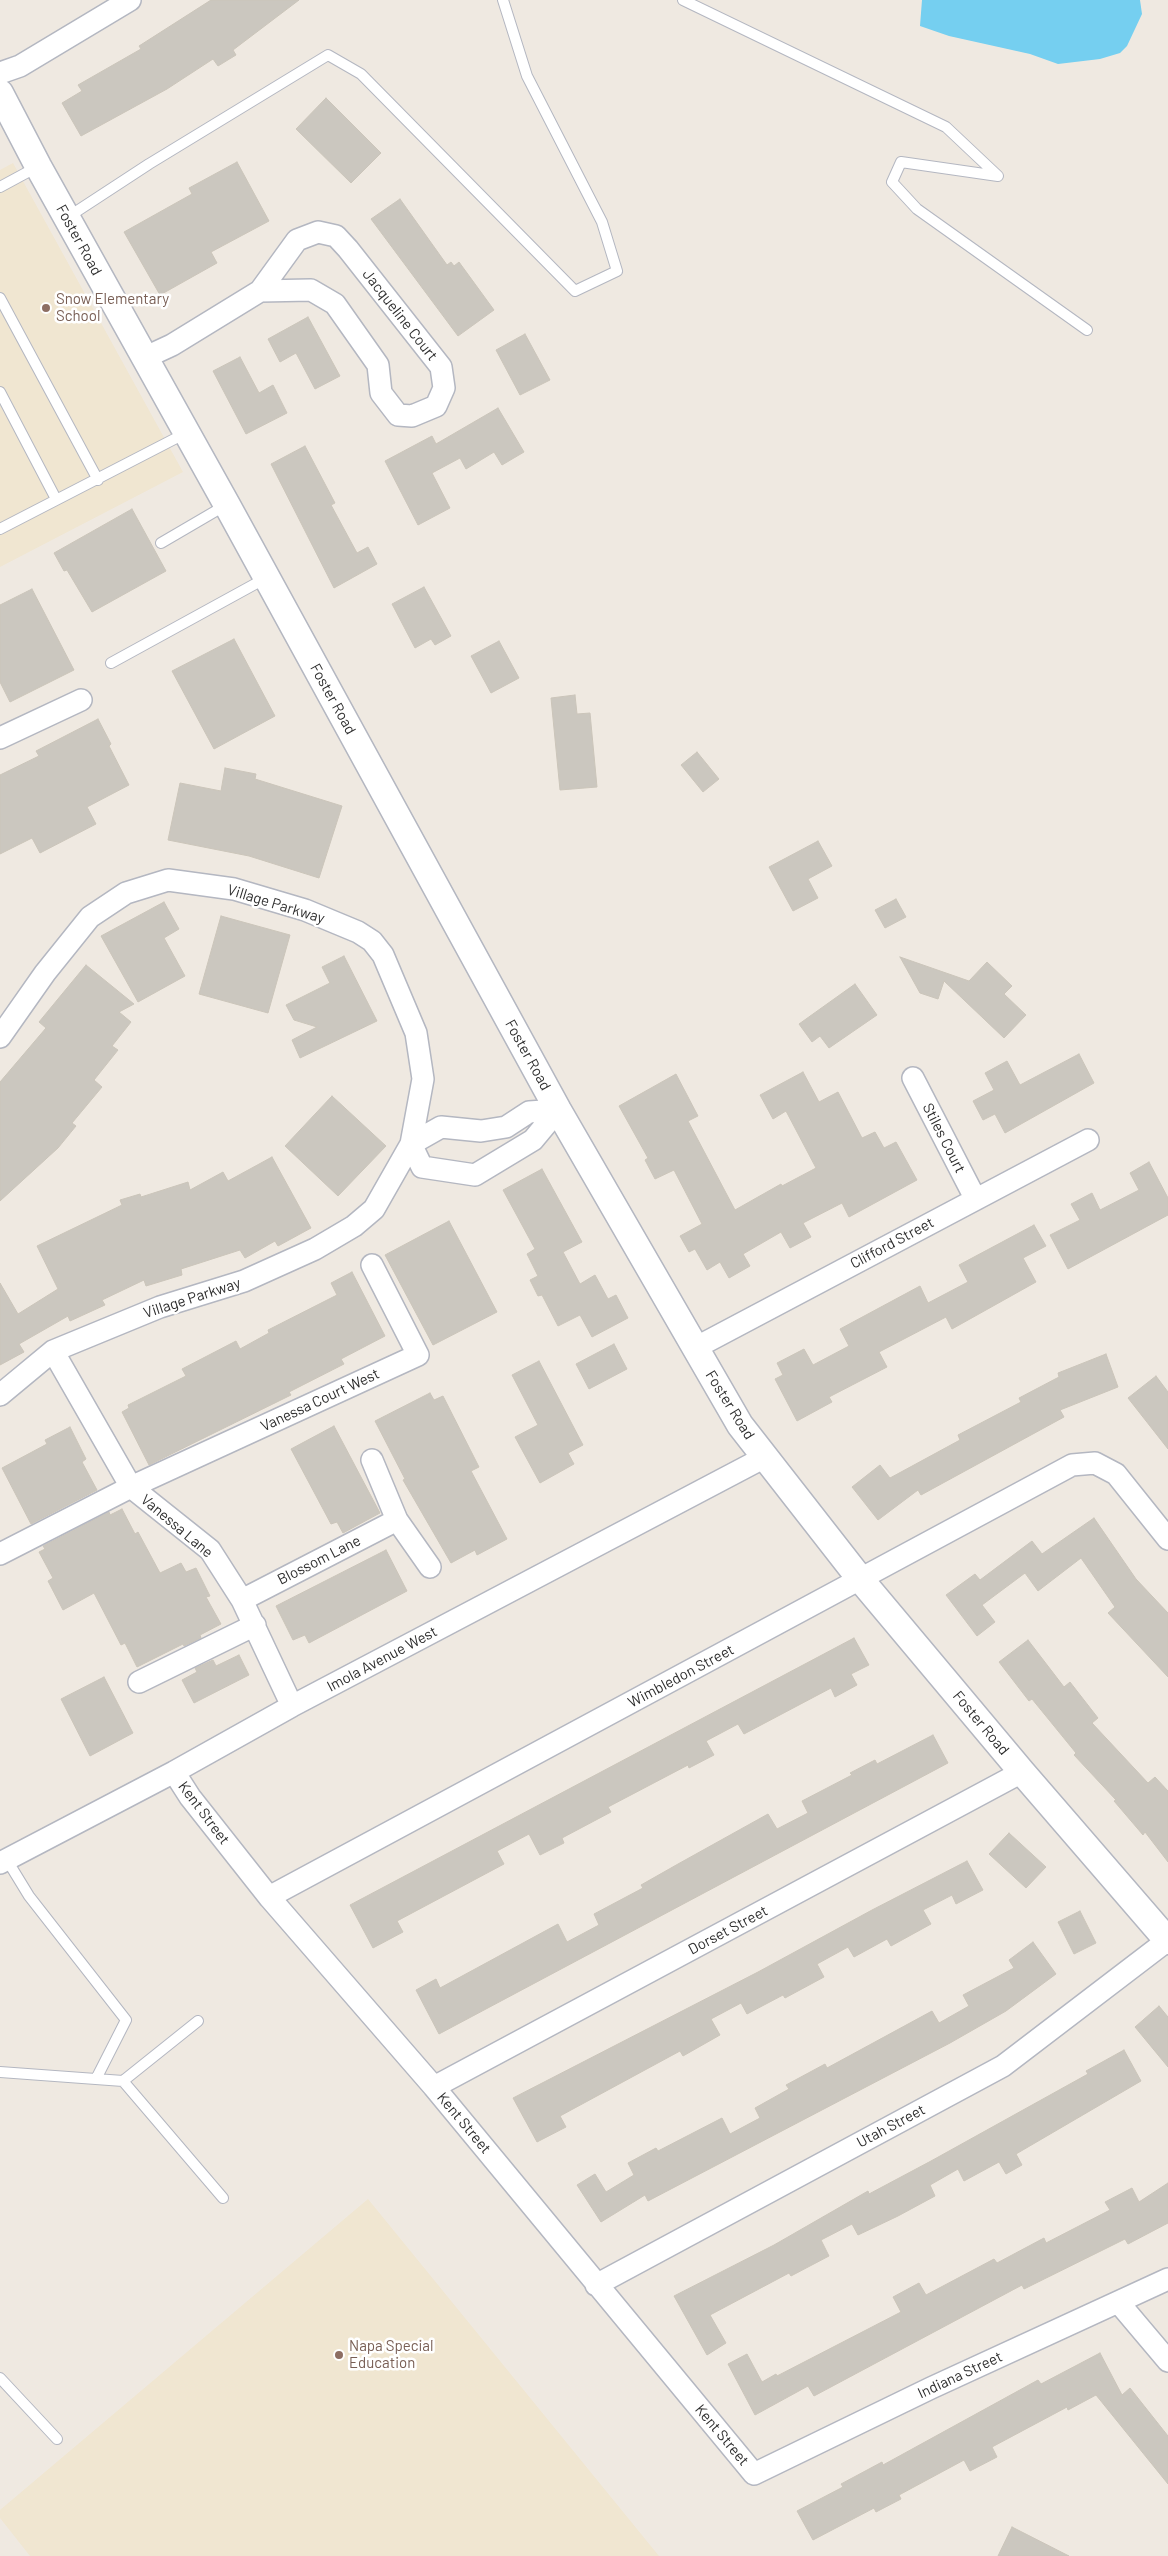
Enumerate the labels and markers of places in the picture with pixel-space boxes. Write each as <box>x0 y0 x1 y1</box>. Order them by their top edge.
place label: Snow Elementary School <box>56 290 169 325</box>
marker: Snow Elementary School <box>40 302 52 314</box>
place label: Napa Special Education <box>349 2337 433 2372</box>
marker: Napa Special Education <box>333 2349 345 2361</box>

